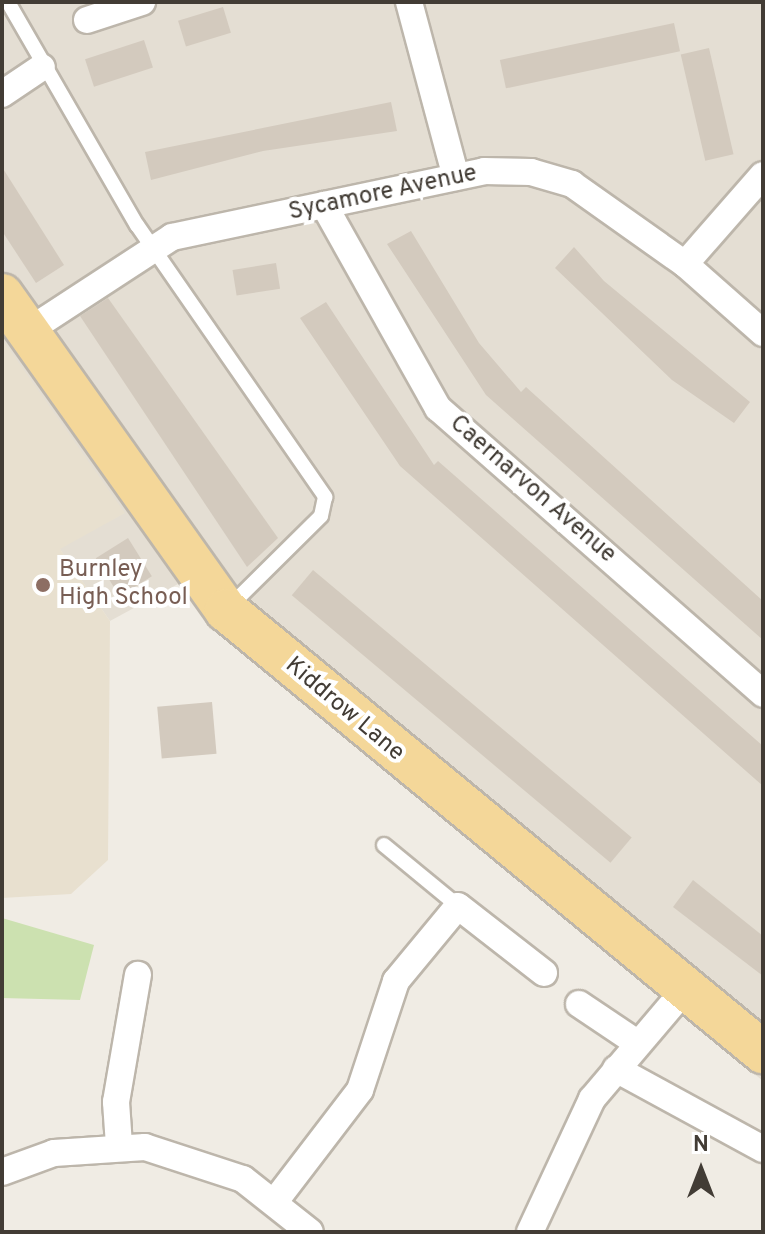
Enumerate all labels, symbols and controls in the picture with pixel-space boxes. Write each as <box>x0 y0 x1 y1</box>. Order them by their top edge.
street label: Sycamore Avenue <box>286 160 480 228</box>
street label: Caernarvon Avenue <box>443 410 621 570</box>
place label: Burnley High School <box>59 557 188 613</box>
marker: Burnley High School <box>34 576 52 594</box>
street label: Kiddrow Lane <box>279 652 409 768</box>
north arrow <box>661 1130 741 1210</box>
text: N <box>693 1132 709 1159</box>

